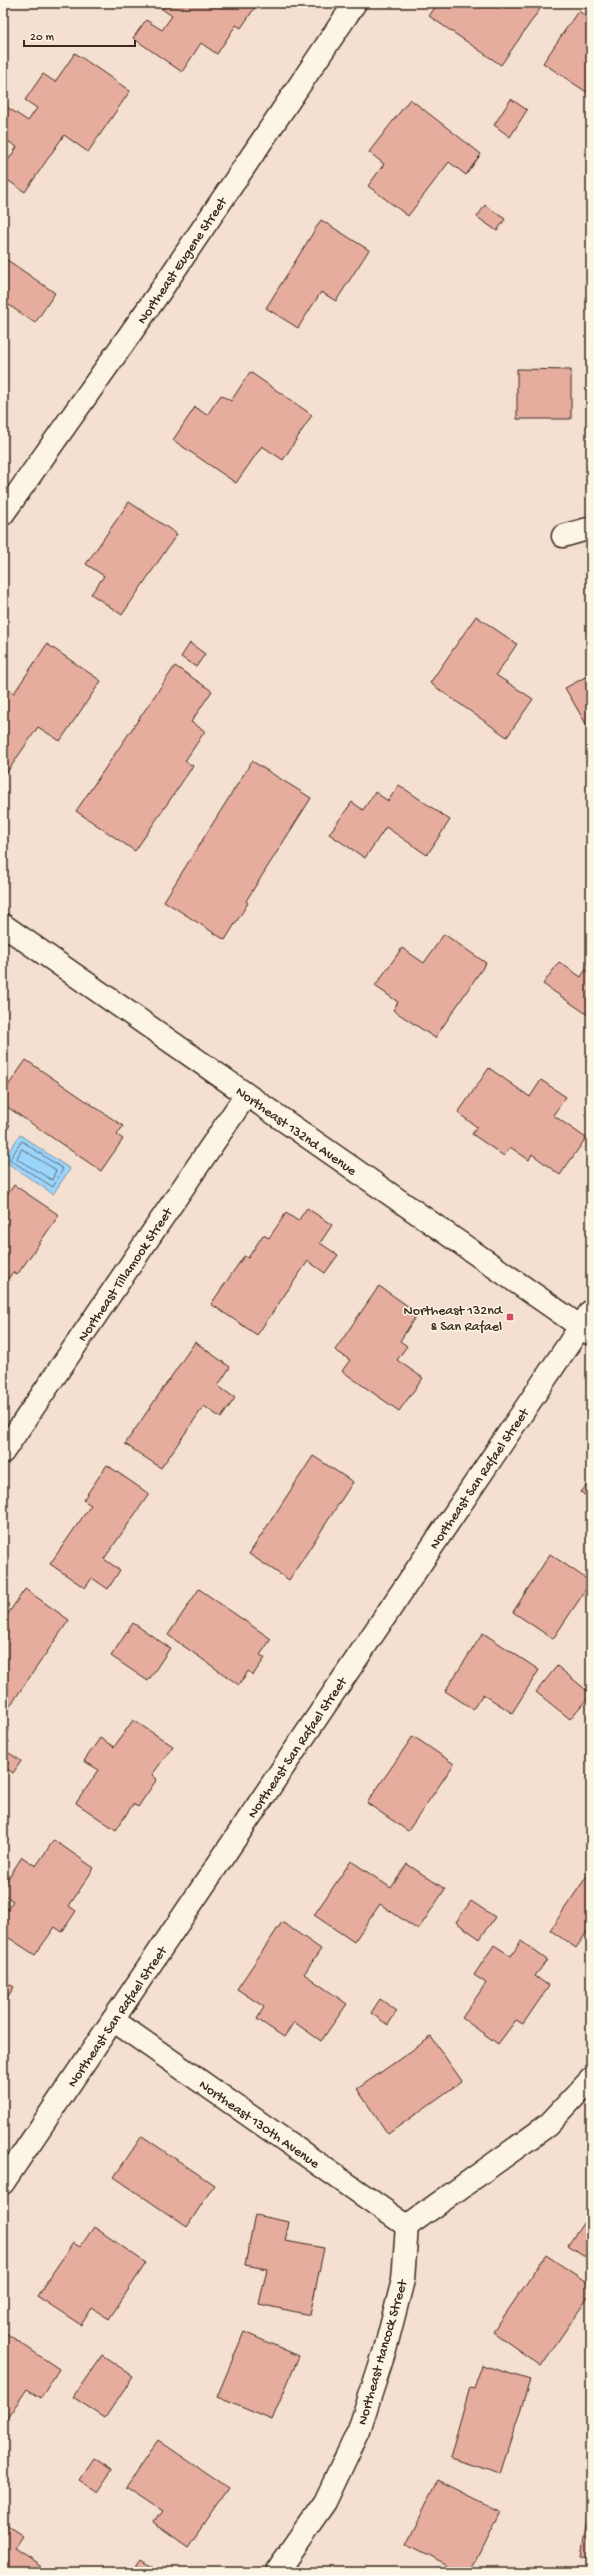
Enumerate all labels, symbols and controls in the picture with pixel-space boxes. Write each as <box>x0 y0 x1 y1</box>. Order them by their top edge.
scale bar <box>24 22 135 48</box>
text: 20 m <box>30 31 55 45</box>
street label: Northeast Eugene Street <box>134 194 232 328</box>
street label: Northeast 132nd Avenue <box>232 1084 360 1181</box>
street label: Northeast Tillamook Street <box>75 1204 178 1345</box>
place label: Northeast 132nd & San Rafael <box>404 1303 504 1336</box>
marker: Northeast 132nd & San Rafael <box>505 1312 515 1322</box>
street label: Northeast San Rafael Street <box>427 1405 534 1553</box>
street label: Northeast San Rafael Street <box>245 1674 352 1822</box>
street label: Northeast San Rafael Street <box>65 1943 172 2091</box>
street label: Northeast 130th Avenue <box>195 2077 323 2174</box>
street label: Northeast Hancock Street <box>355 2277 413 2427</box>

